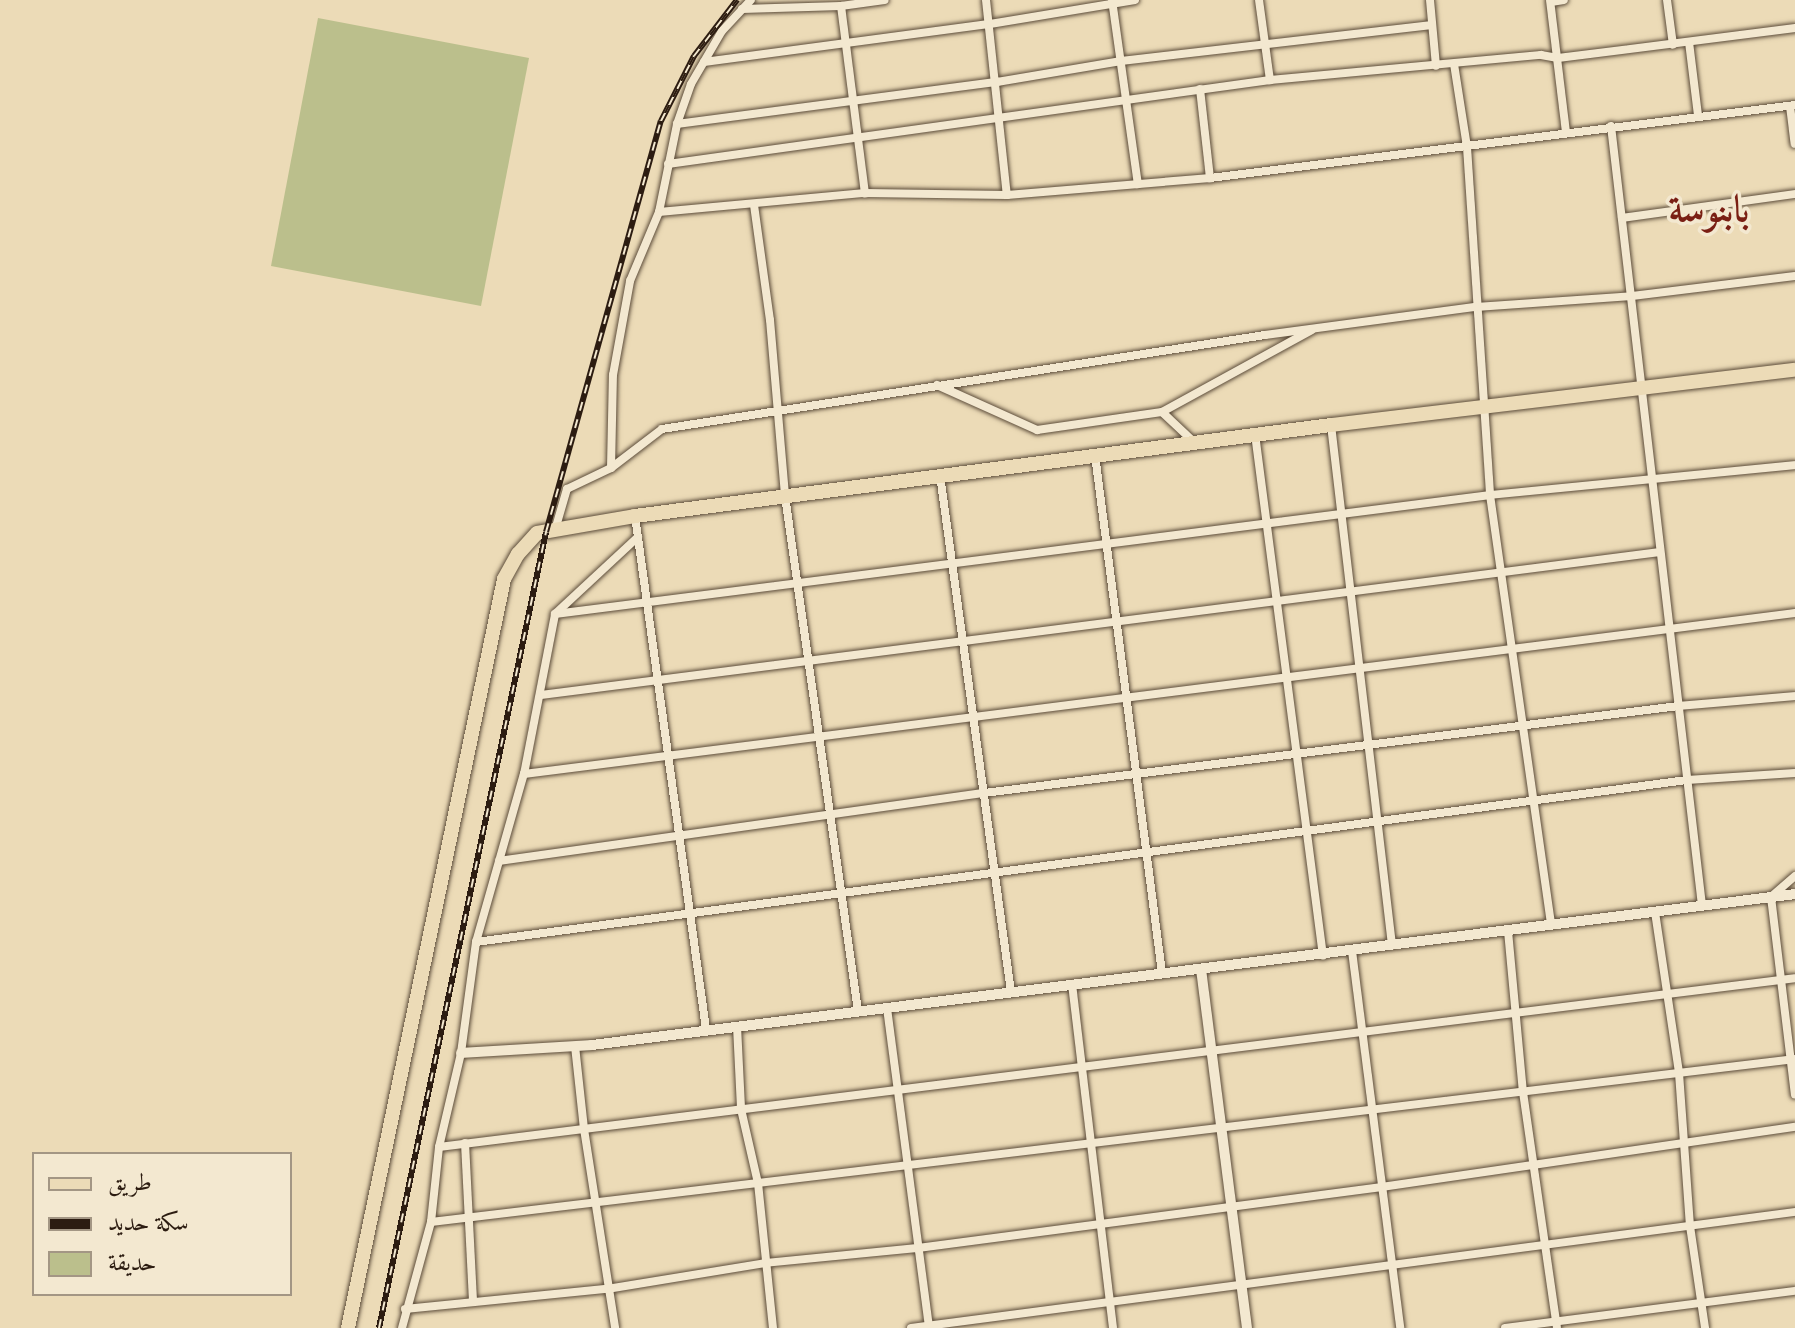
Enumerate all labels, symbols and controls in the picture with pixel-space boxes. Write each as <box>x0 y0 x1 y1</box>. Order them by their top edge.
district label: بابنوسة <box>1669 185 1749 231</box>
legend <box>32 1152 292 1296</box>
text: طريق <box>108 1167 152 1196</box>
text: سكة حديد <box>108 1207 189 1236</box>
text: حديقة <box>108 1247 157 1276</box>

